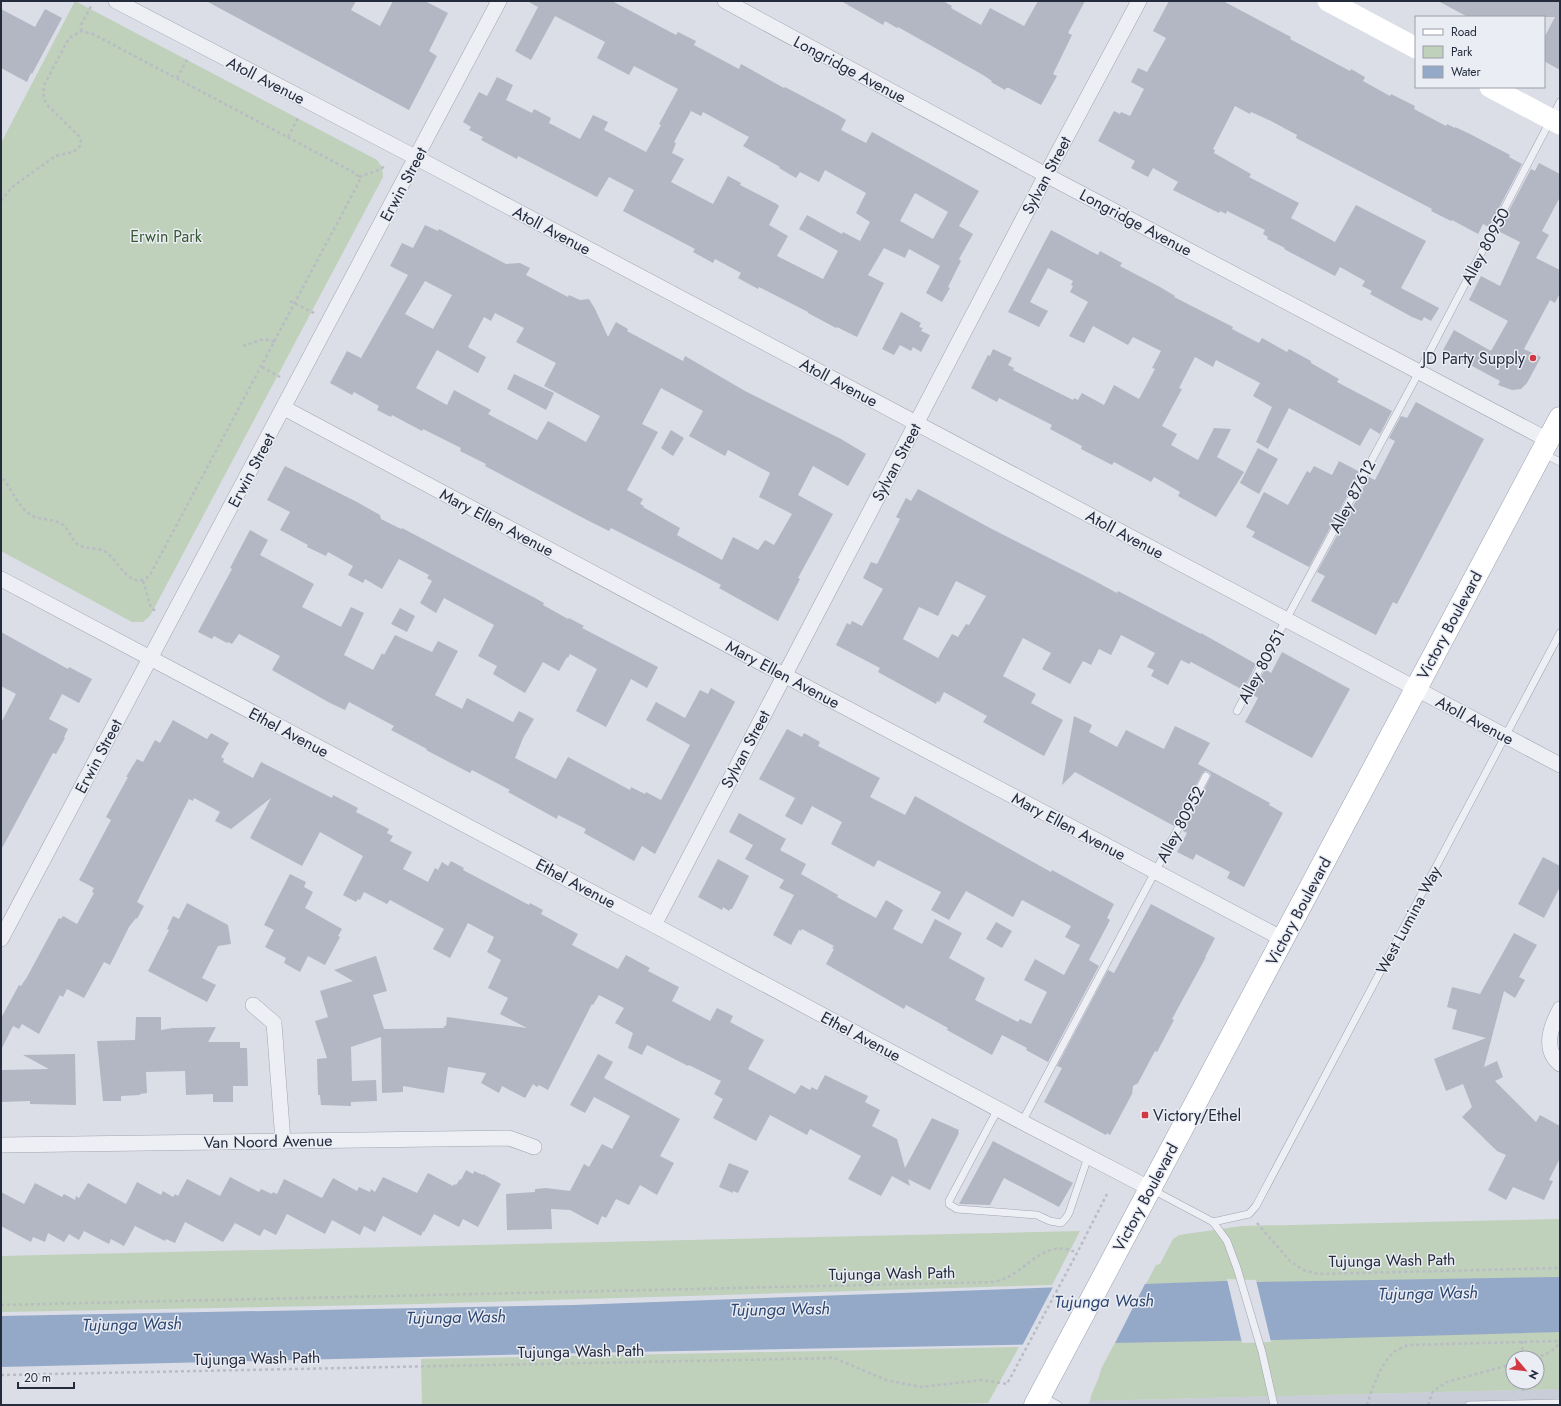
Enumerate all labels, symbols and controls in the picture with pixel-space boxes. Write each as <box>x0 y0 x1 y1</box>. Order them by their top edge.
legend <box>1415 16 1545 88</box>
text: Road <box>1451 23 1477 41</box>
street label: Longridge Avenue <box>790 30 910 109</box>
text: Park <box>1451 43 1473 61</box>
street label: Atoll Avenue <box>223 51 309 110</box>
text: Water <box>1451 63 1482 81</box>
street label: Sylvan Street <box>1016 132 1077 218</box>
street label: Erwin Street <box>374 143 433 225</box>
street label: Longridge Avenue <box>1076 183 1196 262</box>
street label: Atoll Avenue <box>509 200 595 261</box>
street label: Alley 80950 <box>1456 204 1515 289</box>
park label: Erwin Park <box>130 225 203 248</box>
place label: JD Party Supply <box>1420 347 1526 370</box>
street label: Atoll Avenue <box>796 352 882 413</box>
marker: JD Party Supply <box>1528 353 1538 363</box>
street label: Sylvan Street <box>866 419 927 505</box>
street label: Erwin Street <box>222 429 281 511</box>
street label: Alley 87612 <box>1323 455 1381 537</box>
street label: Mary Ellen Avenue <box>436 483 558 562</box>
street label: Atoll Avenue <box>1082 504 1168 565</box>
street label: Victory Boulevard <box>1411 567 1488 684</box>
street label: Alley 80951 <box>1232 625 1291 708</box>
street label: Mary Ellen Avenue <box>722 635 844 714</box>
street label: Atoll Avenue <box>1432 690 1518 751</box>
street label: Ethel Avenue <box>245 702 333 763</box>
street label: Sylvan Street <box>715 706 776 792</box>
street label: Erwin Street <box>69 715 128 797</box>
street label: Alley 80952 <box>1151 782 1210 866</box>
street label: Mary Ellen Avenue <box>1008 787 1130 866</box>
street label: Ethel Avenue <box>532 853 620 914</box>
street label: Victory Boulevard <box>1260 853 1337 970</box>
street label: West Lumina Way <box>1370 861 1447 978</box>
street label: Ethel Avenue <box>817 1006 905 1067</box>
place label: Victory/Ethel <box>1153 1104 1241 1127</box>
marker: Victory/Ethel <box>1140 1110 1150 1120</box>
street label: Van Noord Avenue <box>203 1129 333 1154</box>
street label: Victory Boulevard <box>1107 1139 1184 1256</box>
street label: Tujunga Wash Path <box>1328 1248 1456 1273</box>
street label: Tujunga Wash Path <box>828 1261 956 1286</box>
water label: Tujunga Wash <box>1378 1280 1478 1306</box>
water label: Tujunga Wash <box>1054 1288 1154 1314</box>
water label: Tujunga Wash <box>730 1296 830 1322</box>
water label: Tujunga Wash <box>406 1304 506 1330</box>
water label: Tujunga Wash <box>82 1311 182 1337</box>
street label: Tujunga Wash Path <box>517 1339 645 1364</box>
street label: Tujunga Wash Path <box>193 1346 321 1371</box>
north arrow <box>1505 1350 1545 1390</box>
scale bar <box>18 1364 74 1390</box>
text: N <box>1525 1367 1543 1382</box>
text: 20 m <box>24 1369 51 1387</box>

